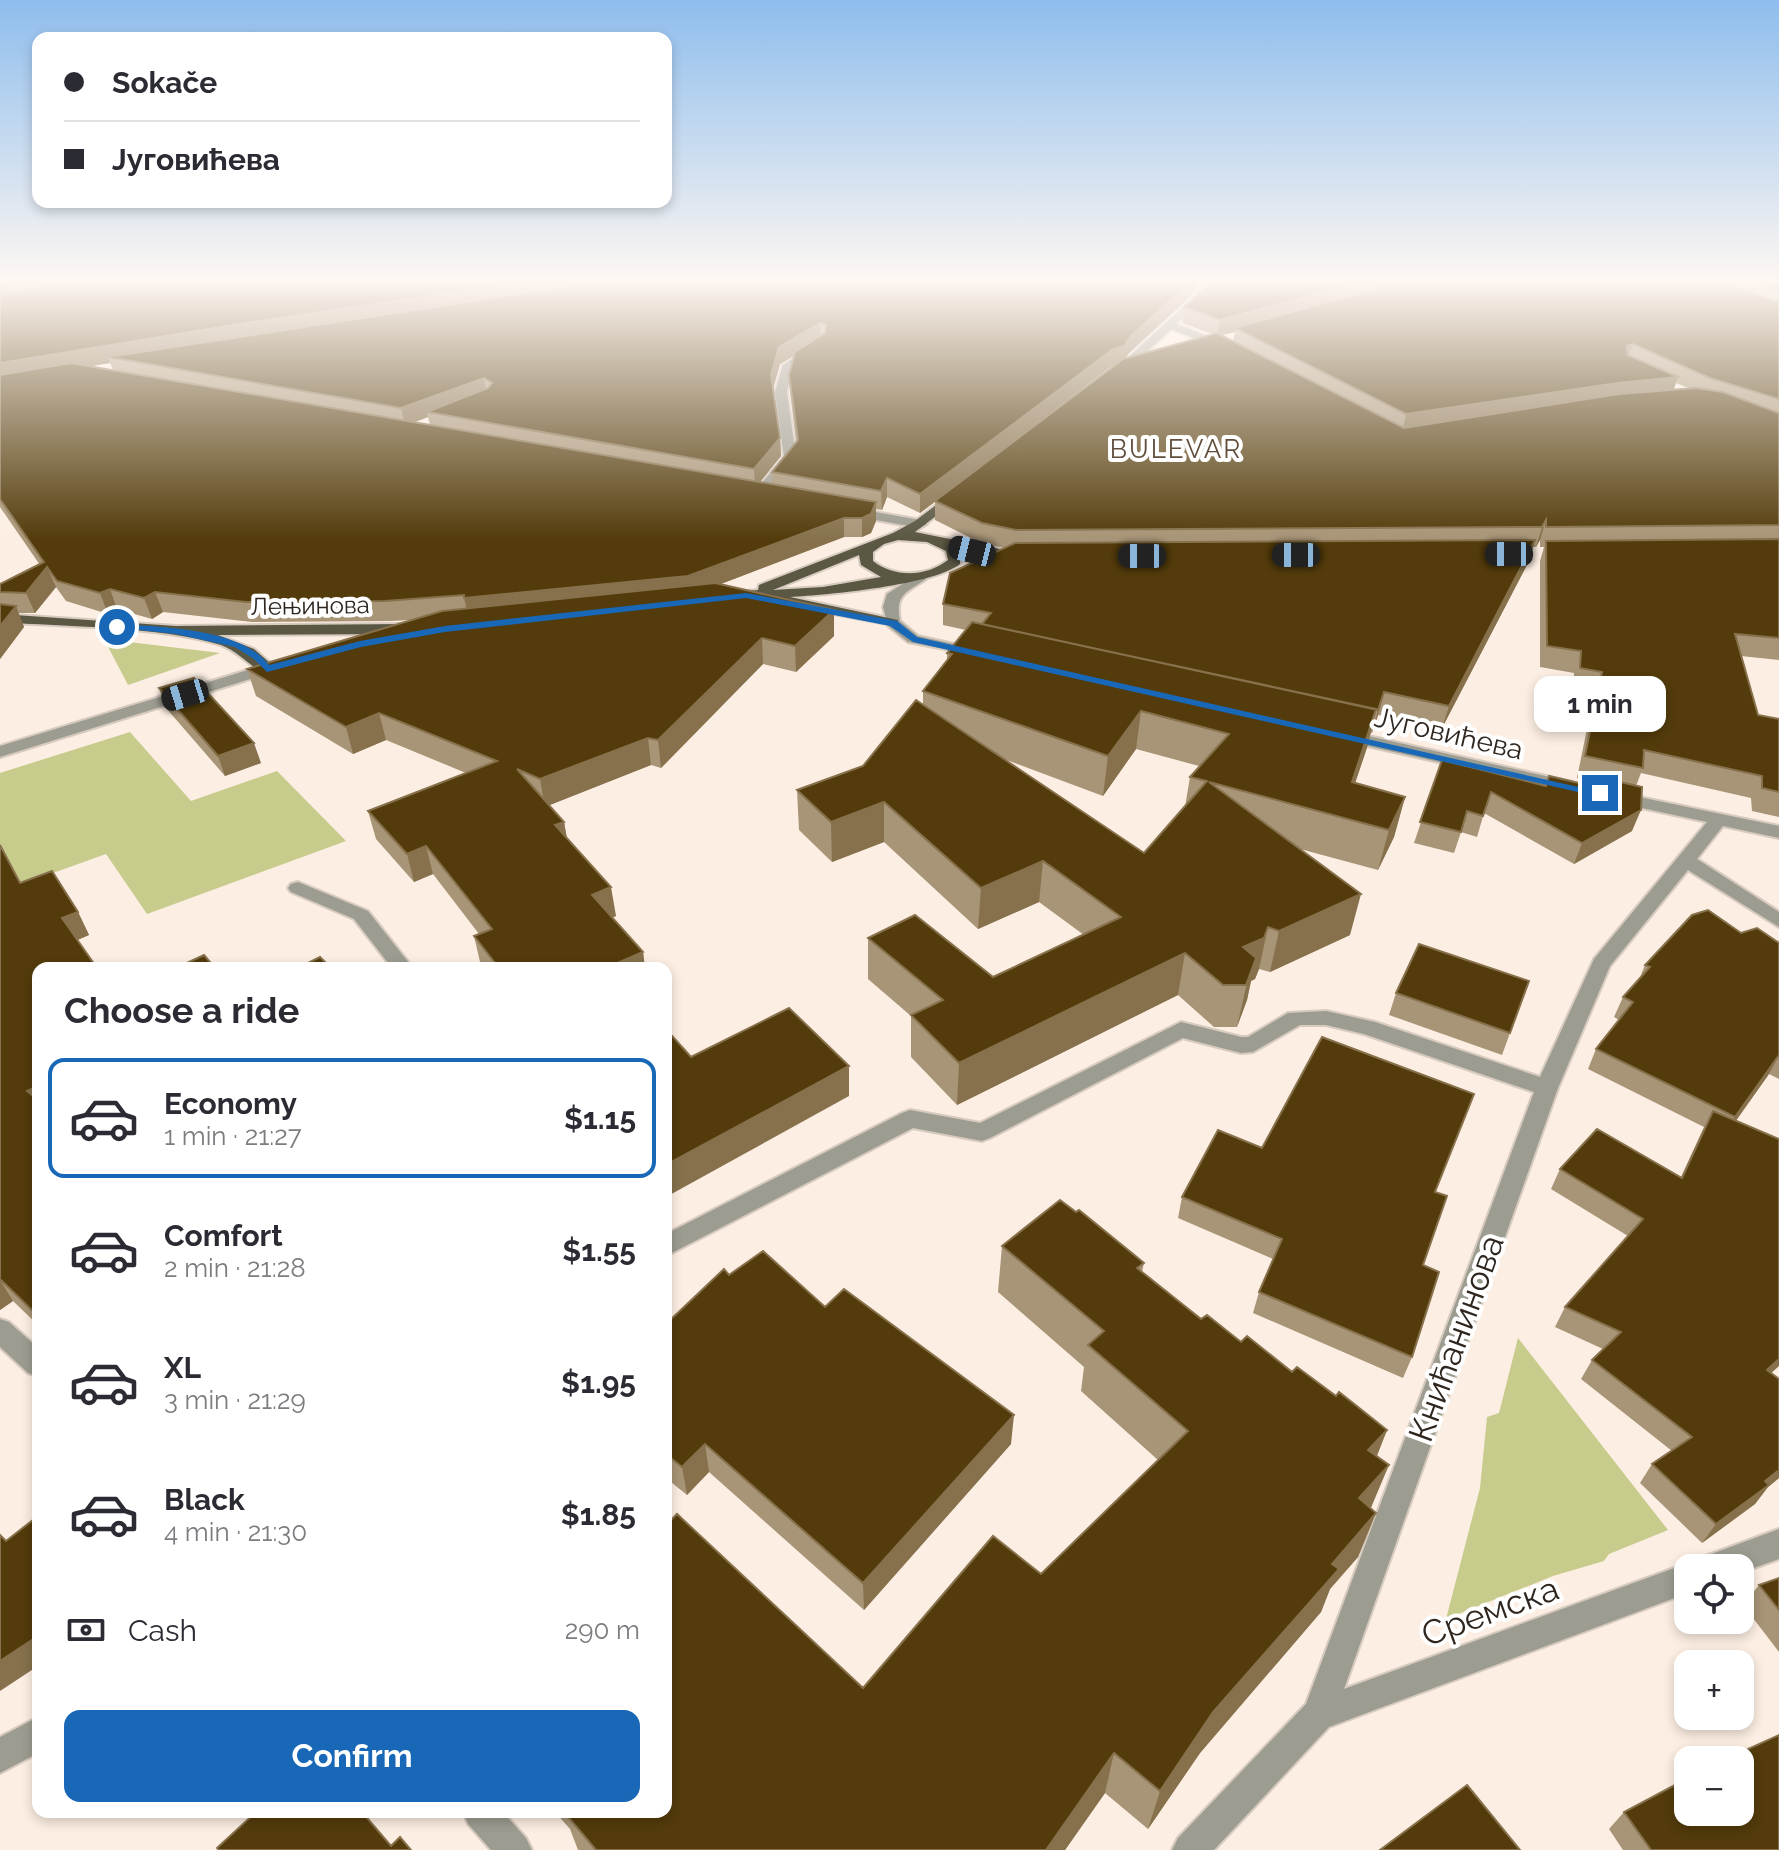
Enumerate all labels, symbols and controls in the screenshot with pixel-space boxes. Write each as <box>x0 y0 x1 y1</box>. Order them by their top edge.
text: Sokače <box>112 65 217 100</box>
text: Југовићева <box>112 142 280 177</box>
district label: BULEVAR <box>1110 434 1242 464</box>
car <box>946 534 998 568</box>
car <box>1485 542 1533 566</box>
car <box>1272 543 1320 567</box>
car <box>1118 544 1166 568</box>
street label: Лењинова <box>250 590 370 621</box>
route start <box>99 609 135 645</box>
car <box>159 677 211 713</box>
callout: 1 min <box>1534 677 1666 733</box>
text: 1 min <box>1567 689 1633 719</box>
street label: Југовићева <box>1371 700 1526 767</box>
route end <box>1582 775 1618 811</box>
text: Choose a ride <box>64 989 299 1031</box>
icon: car <box>68 1082 140 1154</box>
text: Economy <box>164 1086 297 1121</box>
text: $1.15 <box>564 1101 636 1136</box>
text: 1 min · 21:27 <box>164 1121 302 1151</box>
icon: car <box>68 1214 140 1286</box>
text: Comfort <box>164 1218 283 1253</box>
street label: Книћанинова <box>1400 1229 1512 1447</box>
text: $1.55 <box>562 1233 636 1268</box>
text: 2 min · 21:28 <box>164 1253 306 1283</box>
icon: car <box>68 1346 140 1418</box>
text: XL <box>164 1350 201 1385</box>
text: $1.95 <box>561 1365 636 1400</box>
text: 3 min · 21:29 <box>164 1385 306 1415</box>
icon: car <box>68 1478 140 1550</box>
text: Black <box>164 1482 245 1517</box>
text: $1.85 <box>561 1497 636 1532</box>
text: 4 min · 21:30 <box>164 1517 307 1547</box>
map controls <box>1674 1554 1754 1826</box>
button: locate <box>1674 1554 1754 1634</box>
street label: Сремска <box>1416 1568 1564 1654</box>
icon: cash <box>64 1608 108 1652</box>
text: Cash <box>128 1613 197 1648</box>
text: 290 m <box>565 1615 640 1645</box>
button: + <box>1674 1650 1754 1730</box>
button: Confirm <box>64 1710 640 1802</box>
button: − <box>1674 1746 1754 1826</box>

